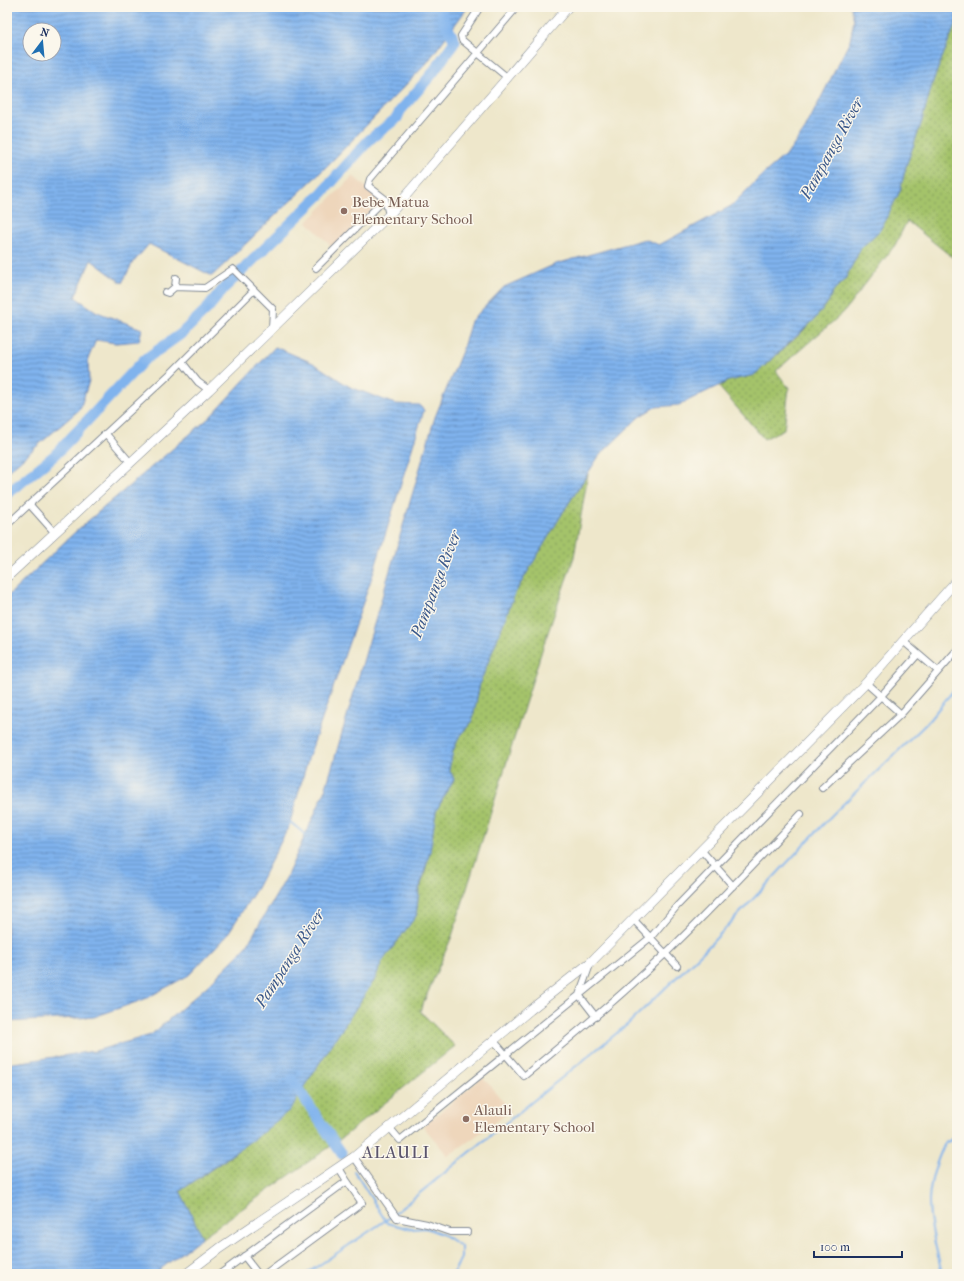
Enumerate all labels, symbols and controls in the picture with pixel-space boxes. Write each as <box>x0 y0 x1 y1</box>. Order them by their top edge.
north arrow <box>22 22 62 62</box>
text: N <box>39 25 51 40</box>
water label: Pampanga River <box>795 92 868 203</box>
place label: Bebe Matua Elementary School <box>352 193 473 228</box>
marker: Bebe Matua Elementary School <box>339 206 349 216</box>
water label: Pampanga River <box>406 526 465 641</box>
water label: Pampanga River <box>250 904 329 1012</box>
place label: Alauli Elementary School <box>473 1101 595 1136</box>
marker: Alauli Elementary School <box>461 1114 471 1124</box>
district label: ALAULI <box>361 1142 430 1162</box>
scale bar <box>814 1233 902 1259</box>
text: 100 m <box>820 1240 850 1254</box>

